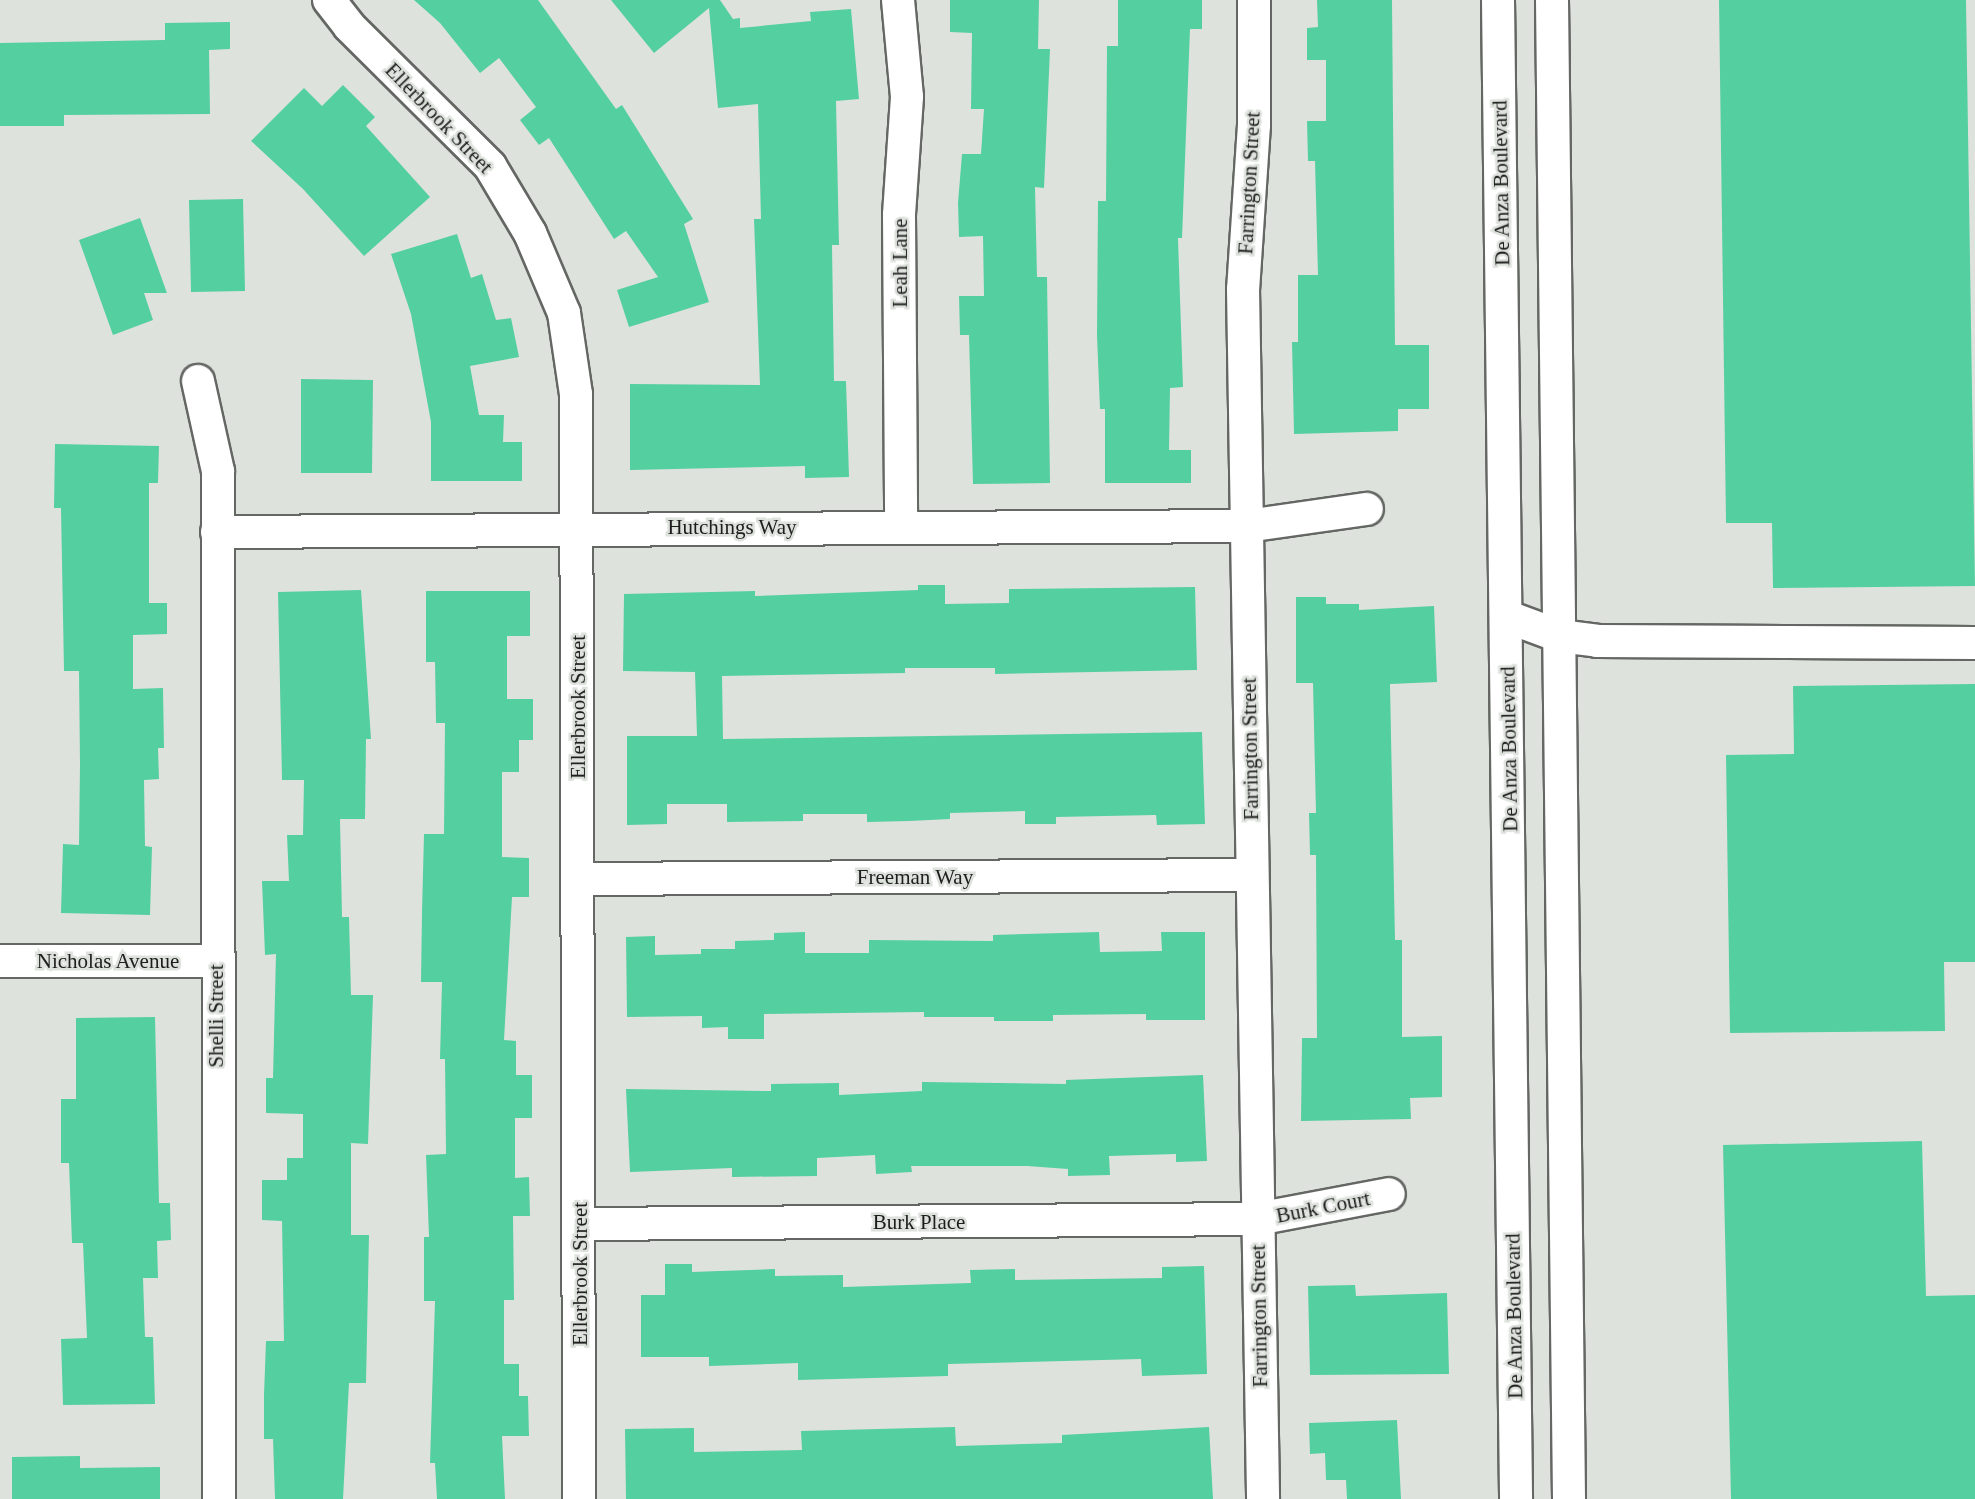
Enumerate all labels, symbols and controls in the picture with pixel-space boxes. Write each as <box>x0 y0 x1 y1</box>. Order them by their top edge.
street label: Ellerbrook Street <box>380 57 498 179</box>
street label: De Anza Boulevard <box>1487 99 1515 267</box>
street label: Farrington Street <box>1233 111 1265 255</box>
street label: Leah Lane <box>887 218 913 308</box>
street label: Hutchings Way <box>667 514 797 540</box>
street label: Ellerbrook Street <box>565 635 591 779</box>
street label: De Anza Boulevard <box>1495 665 1523 833</box>
street label: Farrington Street <box>1236 677 1264 821</box>
street label: Freeman Way <box>857 864 973 890</box>
street label: Nicholas Avenue <box>36 948 180 974</box>
street label: Shelli Street <box>203 964 229 1068</box>
street label: Burk Court <box>1274 1186 1372 1228</box>
street label: Ellerbrook Street <box>567 1202 593 1346</box>
street label: Burk Place <box>873 1209 965 1235</box>
street label: De Anza Boulevard <box>1500 1232 1528 1400</box>
street label: Farrington Street <box>1245 1244 1273 1388</box>

